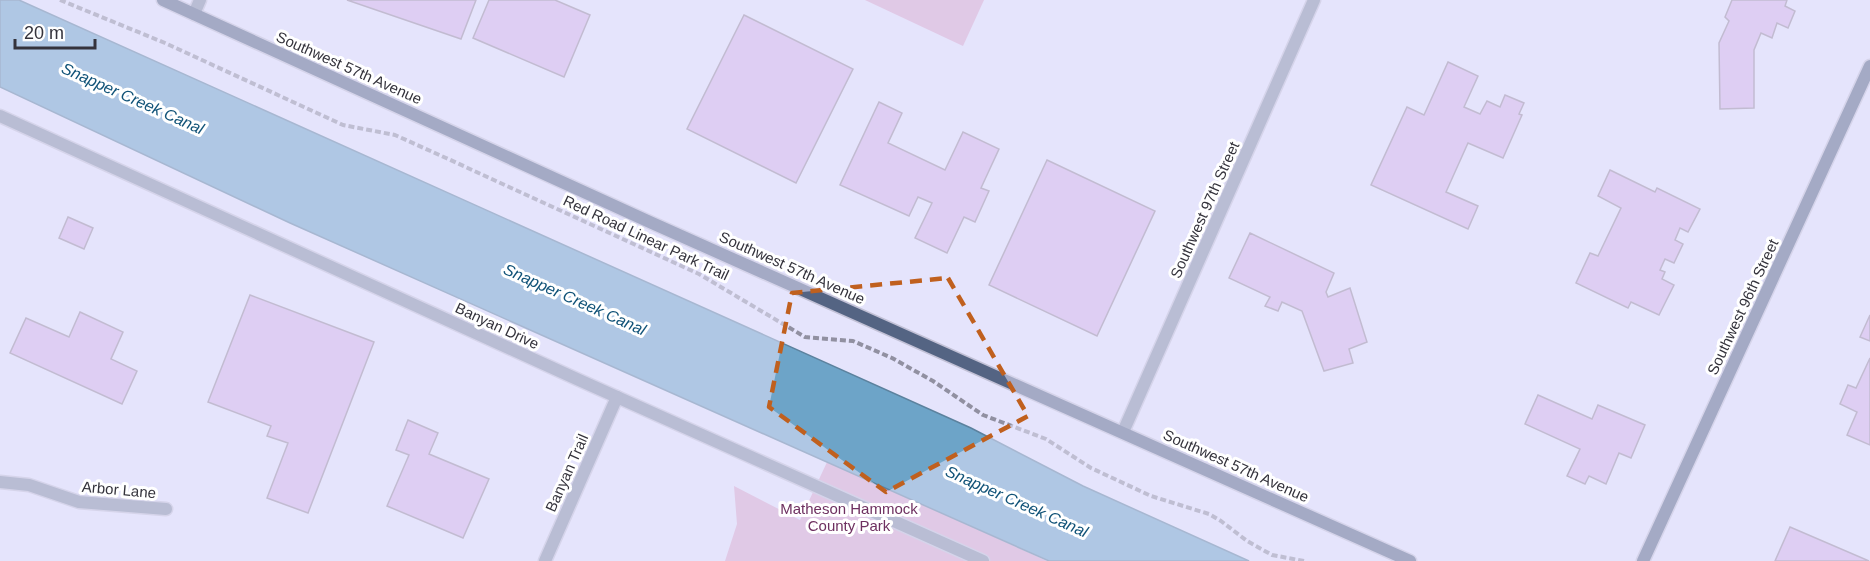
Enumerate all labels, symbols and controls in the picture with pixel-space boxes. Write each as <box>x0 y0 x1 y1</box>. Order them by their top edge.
scale bar <box>15 12 94 50</box>
text: 20 m <box>24 23 64 43</box>
street label: Southwest 57th Avenue <box>274 28 425 107</box>
water label: Snapper Creek Canal <box>59 59 207 138</box>
street label: Southwest 97th Street <box>1167 138 1243 281</box>
street label: Red Road Linear Park Trail <box>561 192 732 283</box>
street label: Southwest 57th Avenue <box>717 228 868 307</box>
street label: Southwest 96th Street <box>1704 236 1782 377</box>
water label: Snapper Creek Canal <box>501 260 649 339</box>
street label: Banyan Drive <box>453 299 542 352</box>
street label: Southwest 57th Avenue <box>1161 426 1312 505</box>
street label: Banyan Trail <box>542 431 591 514</box>
water label: Snapper Creek Canal <box>943 462 1091 541</box>
street label: Arbor Lane <box>81 478 157 501</box>
park label: Matheson Hammock County Park <box>780 500 918 534</box>

